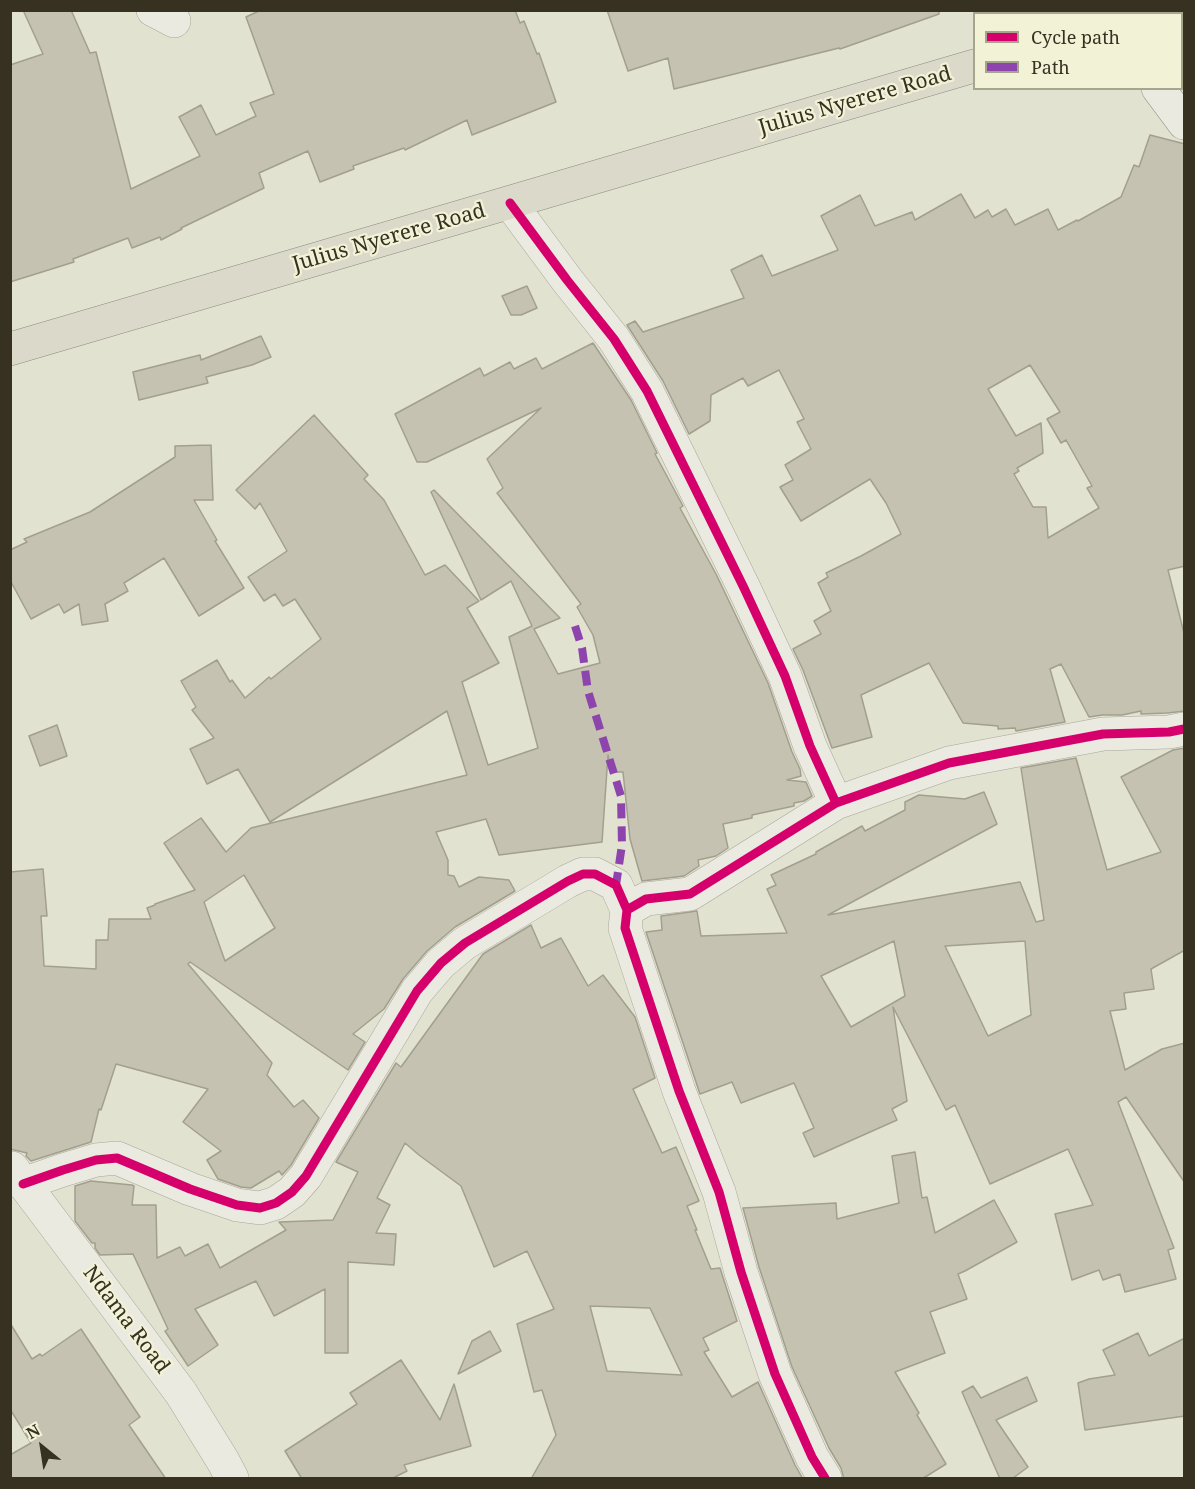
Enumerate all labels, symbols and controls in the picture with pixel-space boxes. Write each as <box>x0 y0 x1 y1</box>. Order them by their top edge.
legend <box>973 12 1183 90</box>
text: Cycle path <box>1031 25 1120 49</box>
text: Path <box>1031 55 1070 79</box>
street label: Julius Nyerere Road <box>756 61 954 141</box>
street label: Julius Nyerere Road <box>290 198 488 278</box>
street label: Ndama Road <box>77 1261 175 1379</box>
north arrow <box>12 1417 72 1477</box>
text: N <box>22 1419 44 1444</box>

